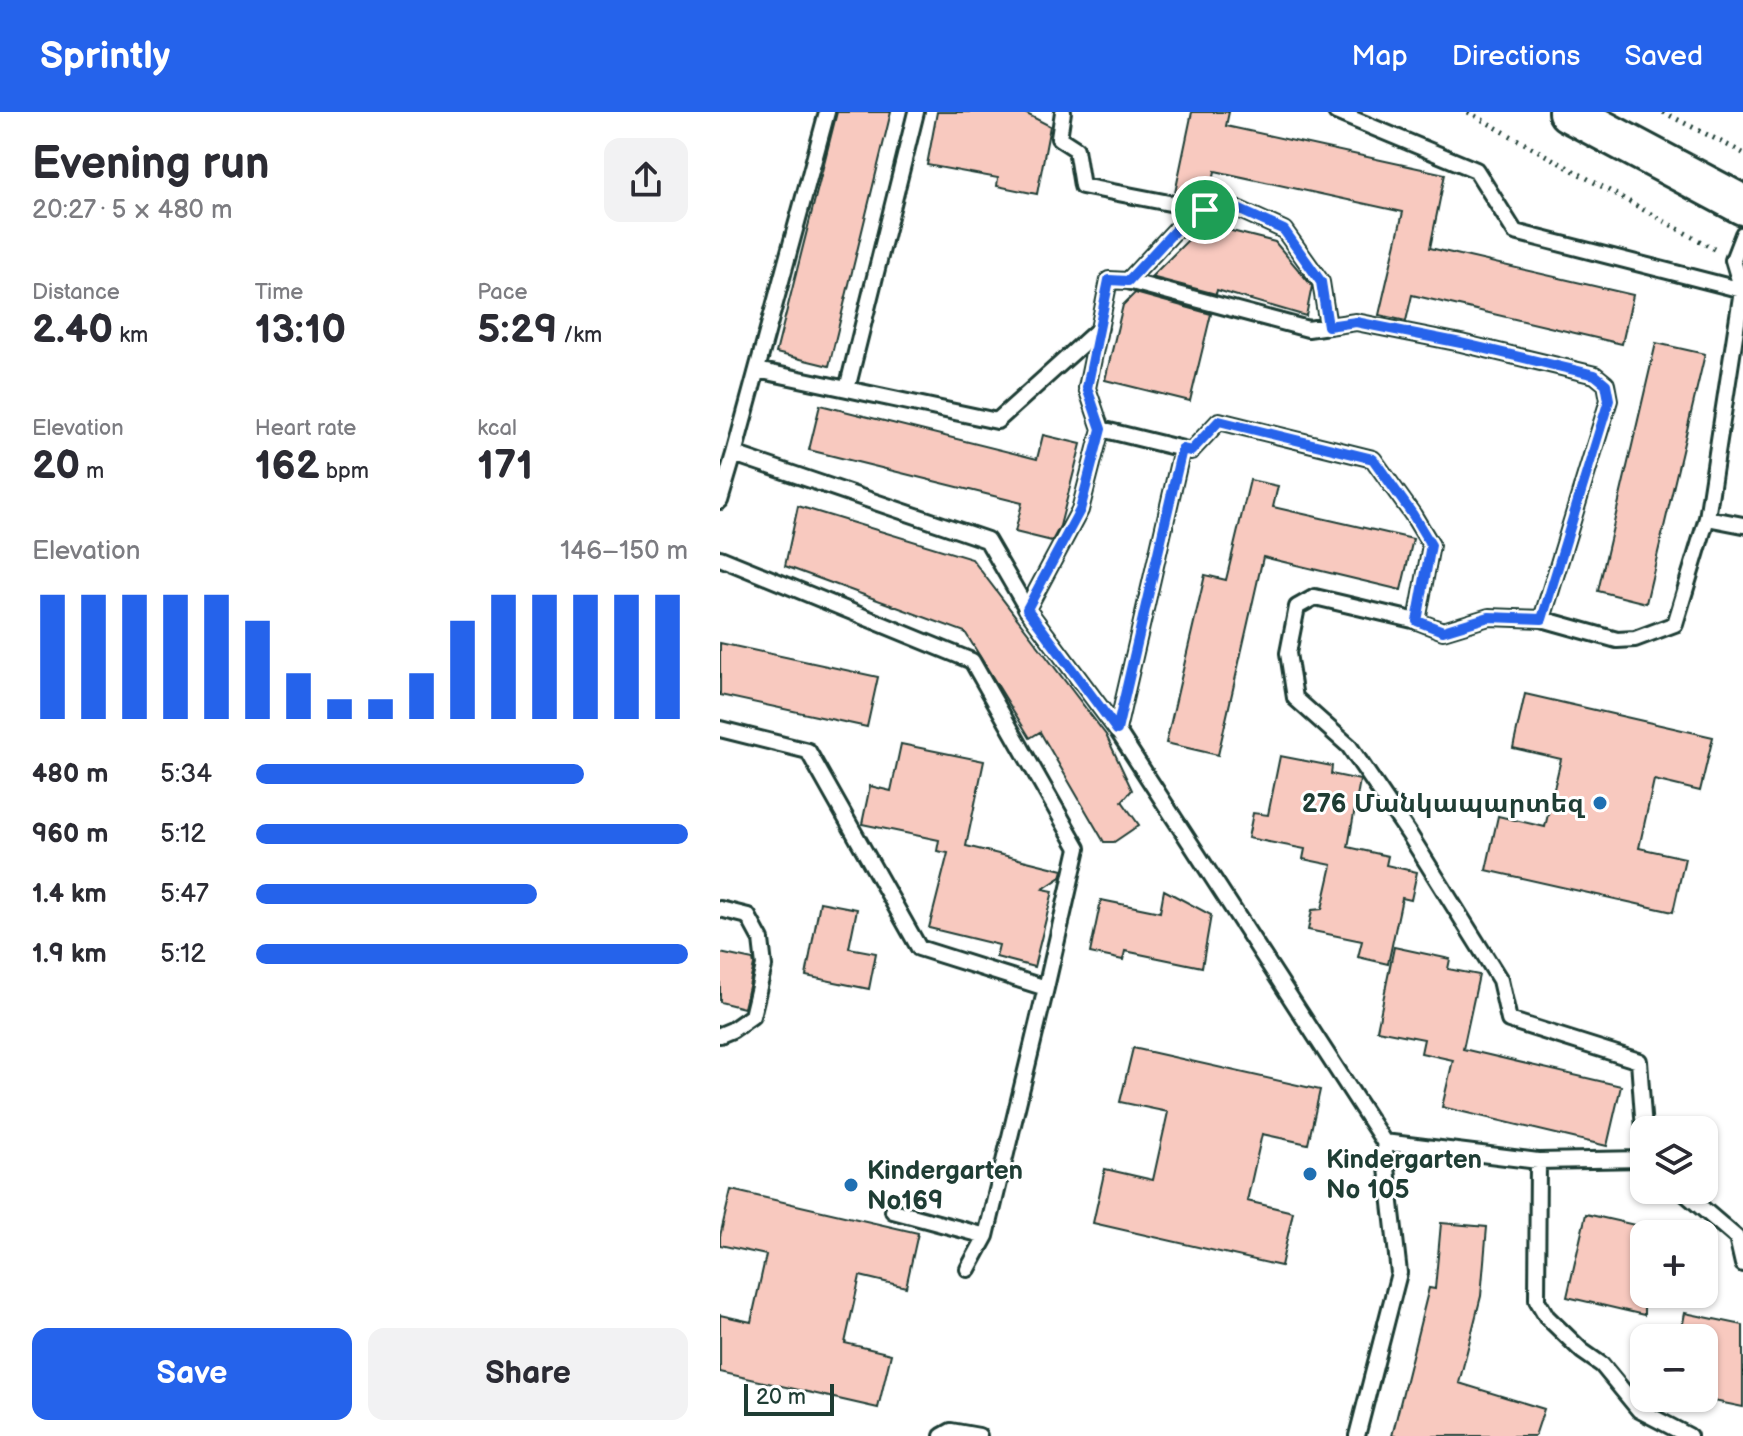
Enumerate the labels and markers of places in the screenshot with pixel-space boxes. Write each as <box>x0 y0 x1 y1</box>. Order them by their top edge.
pin <box>1171 176 1239 244</box>
place label: 276 Մանկապարտեզ <box>1302 789 1585 820</box>
marker: 276 Մանկապարտեզ <box>1591 794 1609 812</box>
place label: Kindergarten No 105 <box>1326 1145 1482 1206</box>
place label: Kindergarten No169 <box>867 1156 1023 1217</box>
marker: Kindergarten No 105 <box>1301 1165 1319 1183</box>
marker: Kindergarten No169 <box>842 1176 860 1194</box>

